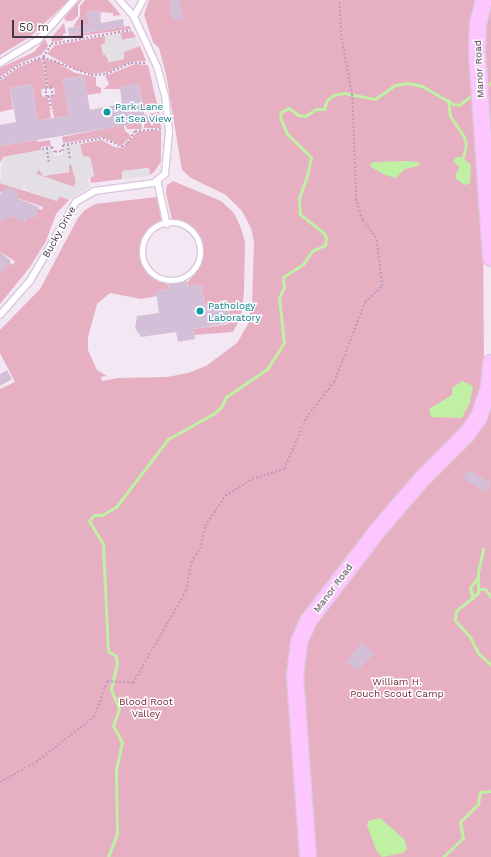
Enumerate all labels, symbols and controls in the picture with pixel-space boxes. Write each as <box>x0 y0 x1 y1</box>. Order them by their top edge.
scale bar <box>14 12 85 38</box>
text: 50 m <box>19 20 49 34</box>
street label: Manor Road <box>471 40 487 98</box>
place label: Park Lane at Sea View <box>115 100 172 124</box>
marker: Park Lane at Sea View <box>102 107 112 117</box>
street label: Bucky Drive <box>40 204 78 260</box>
place label: Pathology Laboratory <box>208 299 261 322</box>
marker: Pathology Laboratory <box>195 306 205 316</box>
street label: Manor Road <box>311 561 355 615</box>
park label: William H. Pouch Scout Camp <box>350 675 444 698</box>
park label: Blood Root Valley <box>119 695 173 718</box>

